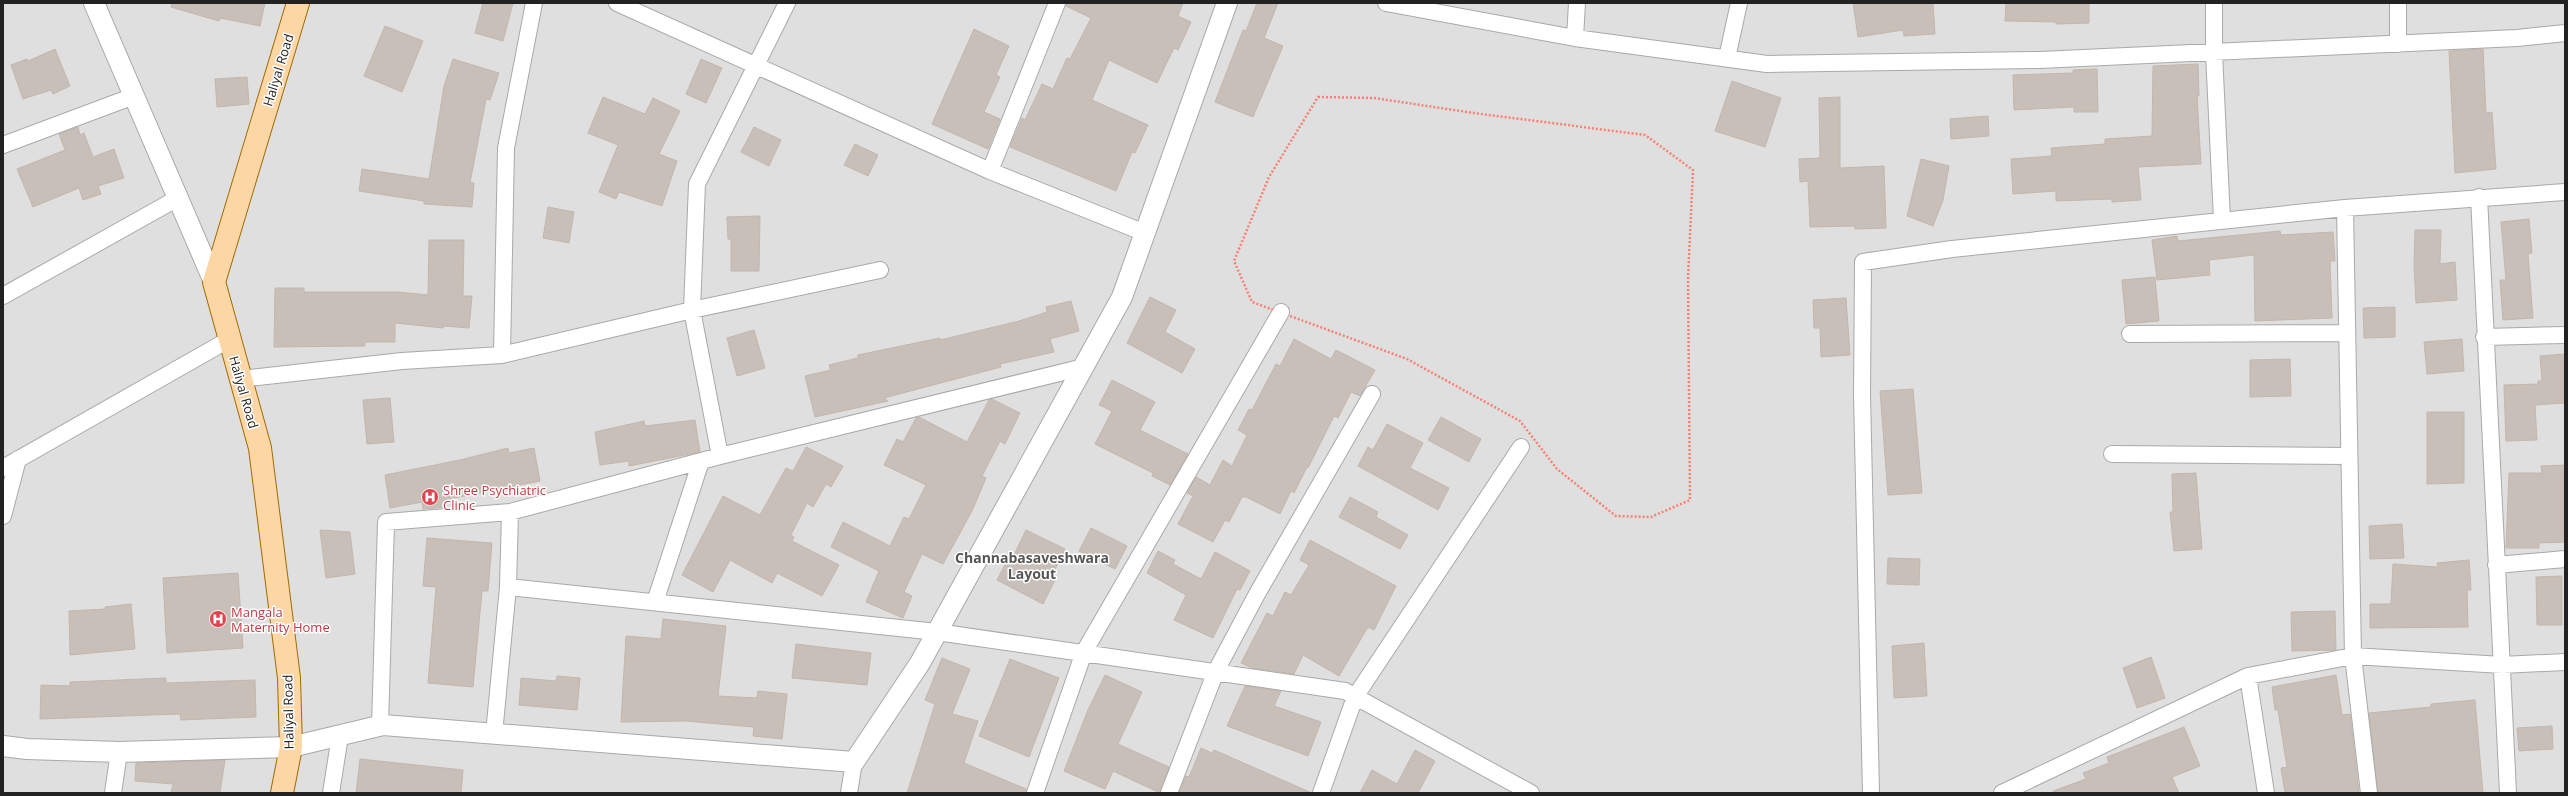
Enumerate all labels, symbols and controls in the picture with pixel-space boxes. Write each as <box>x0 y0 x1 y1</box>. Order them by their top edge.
street label: Haliyal Road <box>258 32 298 108</box>
street label: Haliyal Road <box>225 354 263 430</box>
place label: Shree Psychiatric Clinic <box>443 481 546 514</box>
hospital icon: Shree Psychiatric Clinic <box>420 487 440 507</box>
district label: Channabasaveshwara Layout <box>955 548 1109 583</box>
place label: Mangala Maternity Home <box>231 603 330 636</box>
hospital icon: Mangala Maternity Home <box>208 609 228 629</box>
street label: Haliyal Road <box>278 674 298 750</box>

